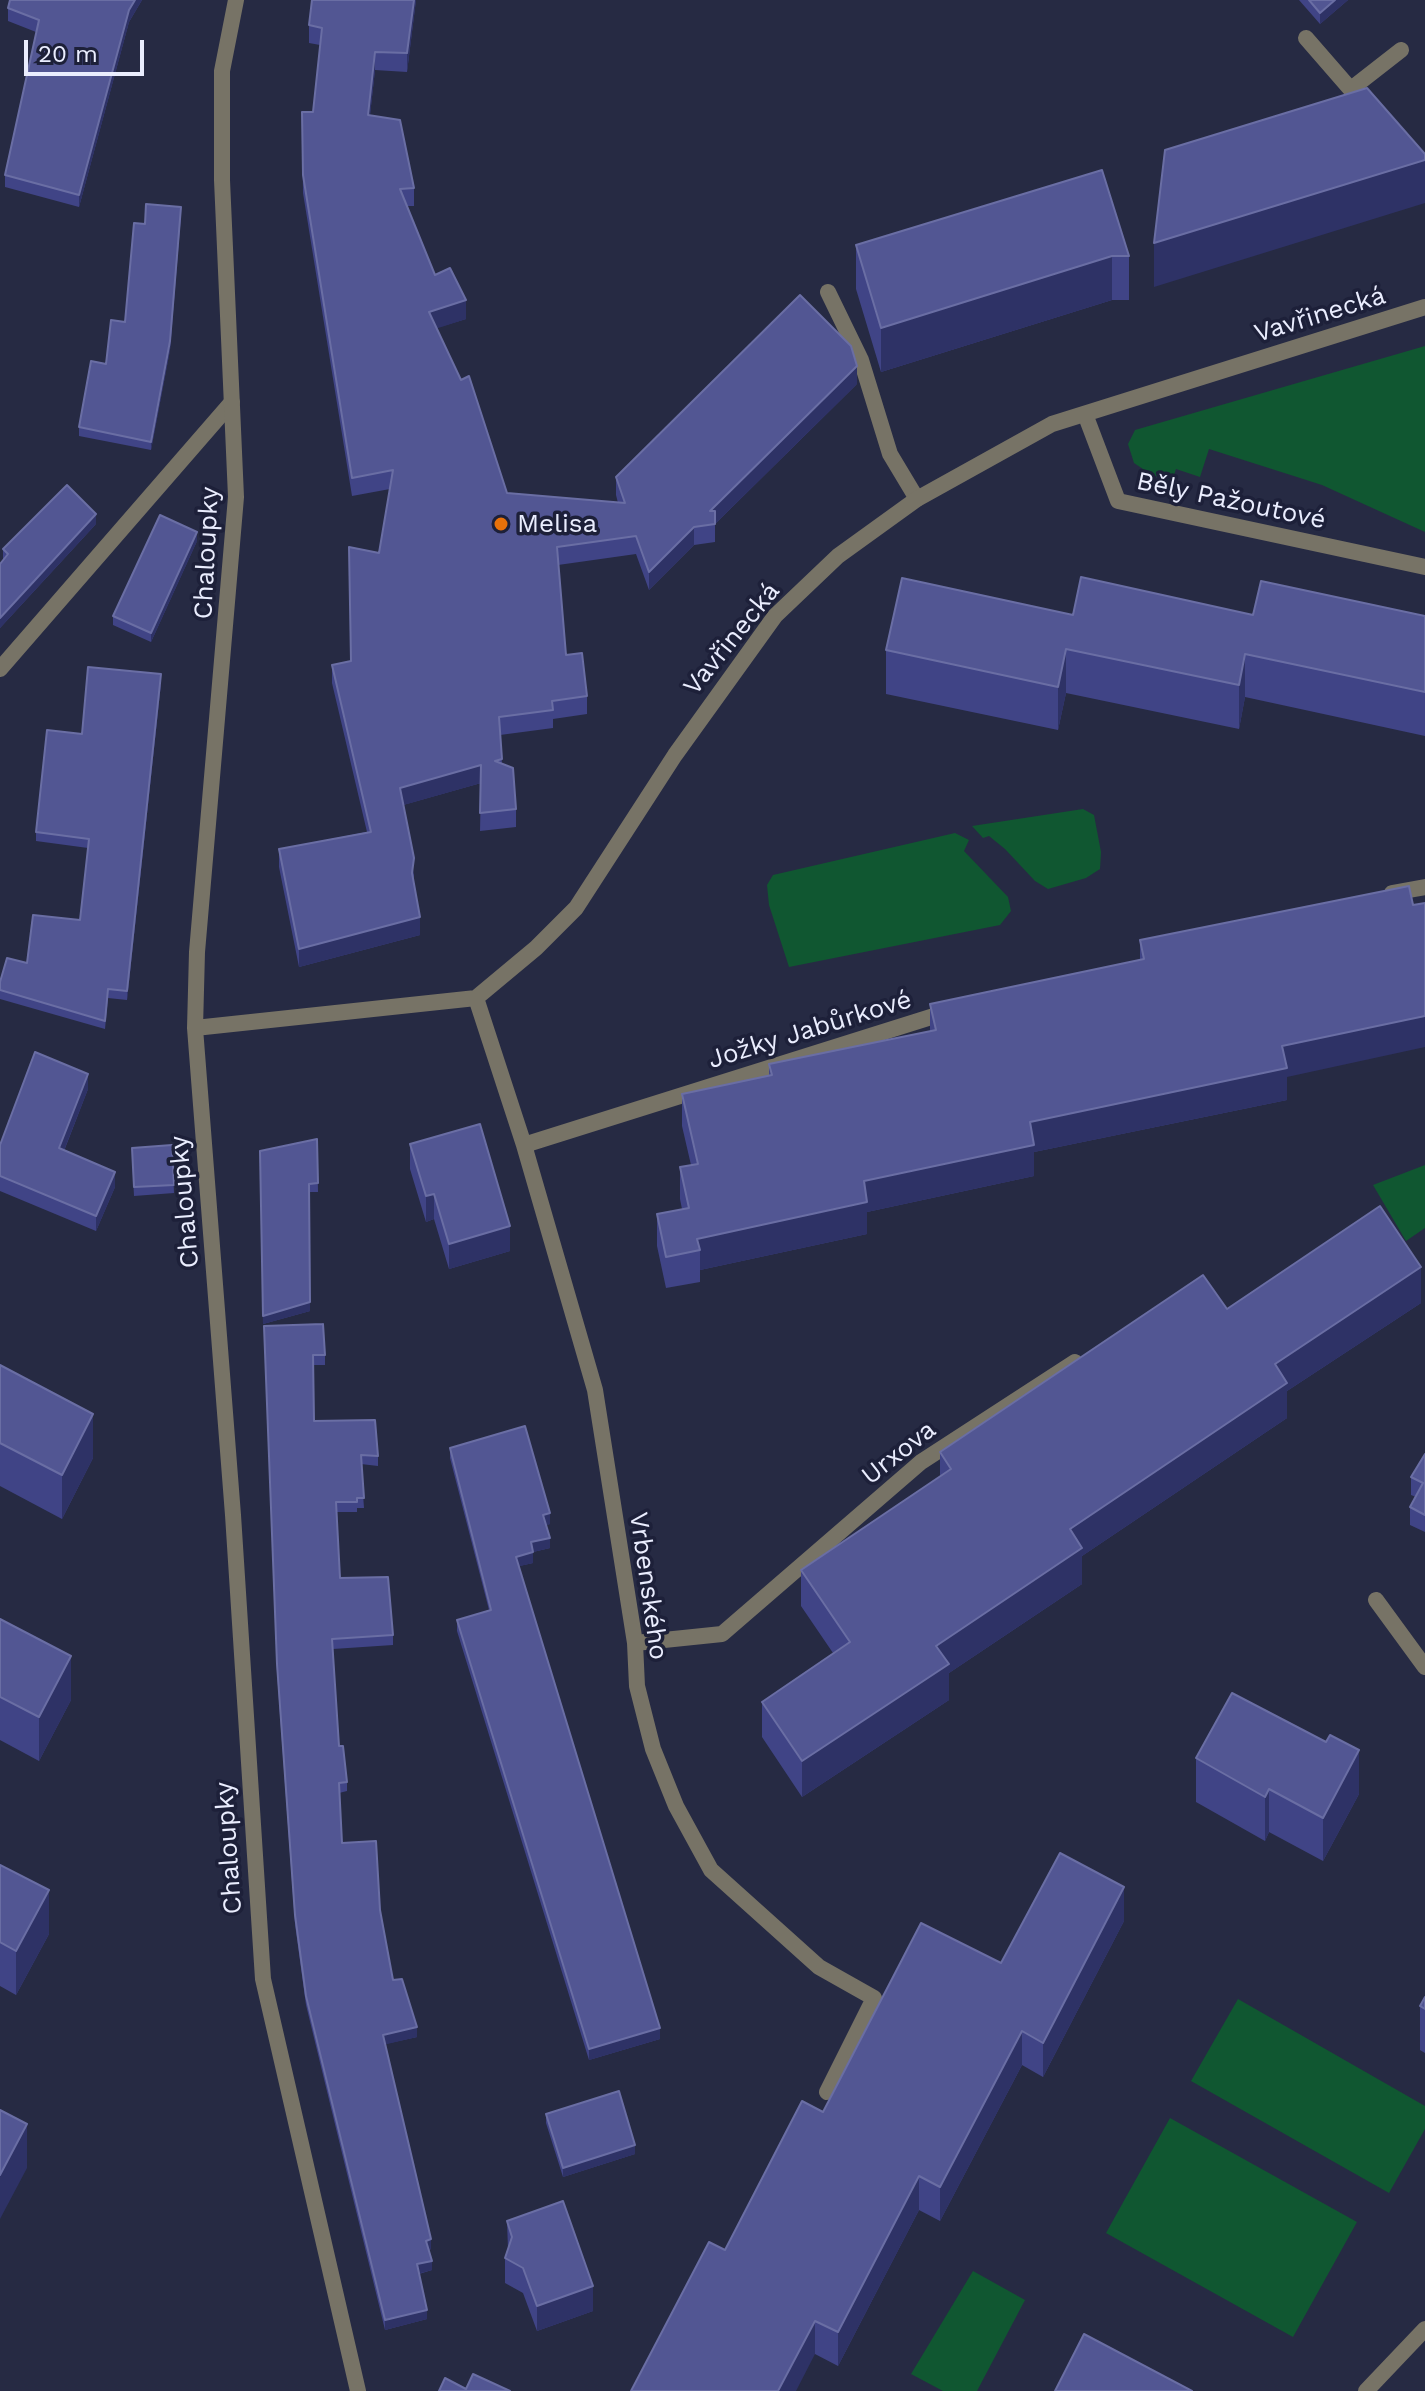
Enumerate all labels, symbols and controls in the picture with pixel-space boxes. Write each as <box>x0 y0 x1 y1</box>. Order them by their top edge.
scale bar <box>28 24 148 74</box>
text: 20 m <box>38 40 98 68</box>
street label: Vavřinecká <box>1251 280 1389 350</box>
street label: Běly Pažoutové <box>1134 466 1328 536</box>
street label: Chaloupky <box>188 486 226 620</box>
place label: Melisa <box>517 508 597 540</box>
marker: Melisa <box>492 515 510 533</box>
street label: Vavřinecká <box>677 577 787 701</box>
street label: Jožky Jabůrkové <box>704 984 916 1076</box>
street label: Chaloupky <box>164 1135 206 1269</box>
street label: Urxova <box>856 1414 942 1492</box>
street label: Vrbenského <box>622 1510 674 1662</box>
street label: Chaloupky <box>209 1781 249 1915</box>

